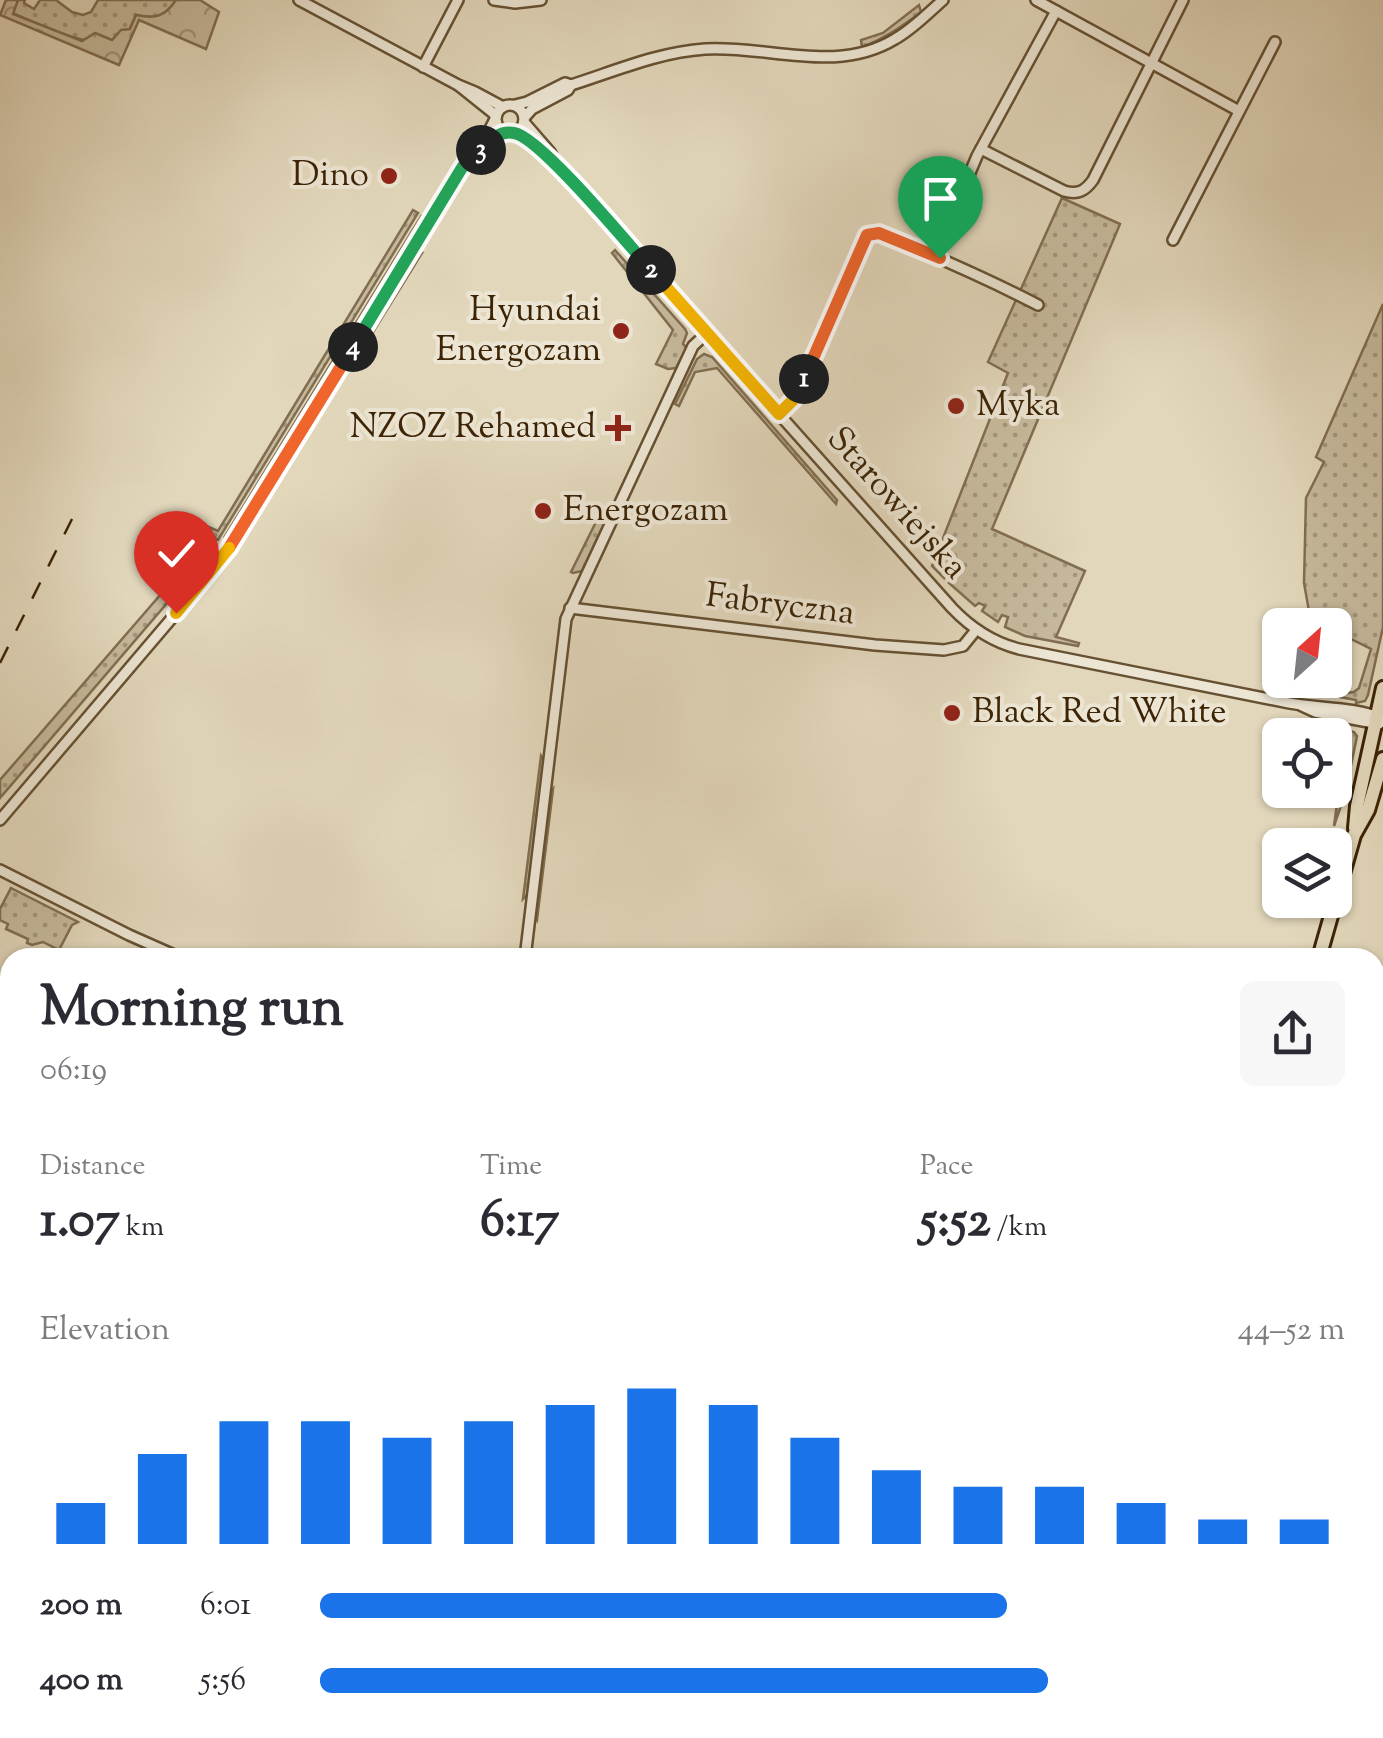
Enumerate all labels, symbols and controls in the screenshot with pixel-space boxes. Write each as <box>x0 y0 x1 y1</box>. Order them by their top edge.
pin: 3 <box>456 125 506 175</box>
text: 3 <box>475 130 487 170</box>
place label: Dino <box>292 151 369 202</box>
pin <box>898 156 983 259</box>
marker: Dino <box>378 165 400 187</box>
icon: arrive <box>913 171 968 226</box>
pin: 2 <box>626 245 676 295</box>
text: 2 <box>644 250 658 290</box>
place label: Hyundai Energozam <box>436 286 601 377</box>
marker: Hyundai Energozam <box>610 320 632 342</box>
pin: 4 <box>328 322 378 372</box>
text: 4 <box>346 327 360 367</box>
pin: 1 <box>779 354 829 404</box>
text: 1 <box>799 359 809 399</box>
place label: Myka <box>976 381 1060 432</box>
marker: Myka <box>945 395 967 417</box>
place label: NZOZ Rehamed <box>350 403 596 454</box>
marker: NZOZ Rehamed <box>605 415 631 441</box>
street label: Starowiejska <box>813 416 979 592</box>
place label: Energozam <box>563 486 728 537</box>
marker: Energozam <box>532 500 554 522</box>
pin <box>134 511 219 614</box>
icon: check <box>149 526 204 581</box>
street label: Fabryczna <box>703 572 857 640</box>
north arrow <box>1262 608 1352 698</box>
map controls <box>1262 608 1352 918</box>
place label: Black Red White <box>972 688 1227 739</box>
marker: Black Red White <box>941 702 963 724</box>
button: locate <box>1262 718 1352 808</box>
button: layers <box>1262 828 1352 918</box>
text: Morning run <box>40 971 344 1050</box>
button: share <box>1240 981 1345 1086</box>
text: 06:19 <box>40 1048 107 1094</box>
text: Distance <box>40 1147 146 1187</box>
text: Time <box>480 1147 542 1187</box>
text: Pace <box>920 1147 974 1187</box>
text: 1.07 <box>40 1187 120 1259</box>
text: 6:17 <box>480 1187 559 1259</box>
text: 5:52 <box>920 1187 991 1259</box>
text: km <box>120 1208 164 1248</box>
text: /km <box>991 1208 1047 1248</box>
text: Elevation <box>40 1308 170 1354</box>
text: 44–52 m <box>1238 1308 1345 1354</box>
text: 200 m <box>40 1583 122 1629</box>
text: 6:01 <box>200 1583 251 1629</box>
text: 400 m <box>40 1658 123 1704</box>
text: 5:56 <box>200 1658 246 1704</box>

